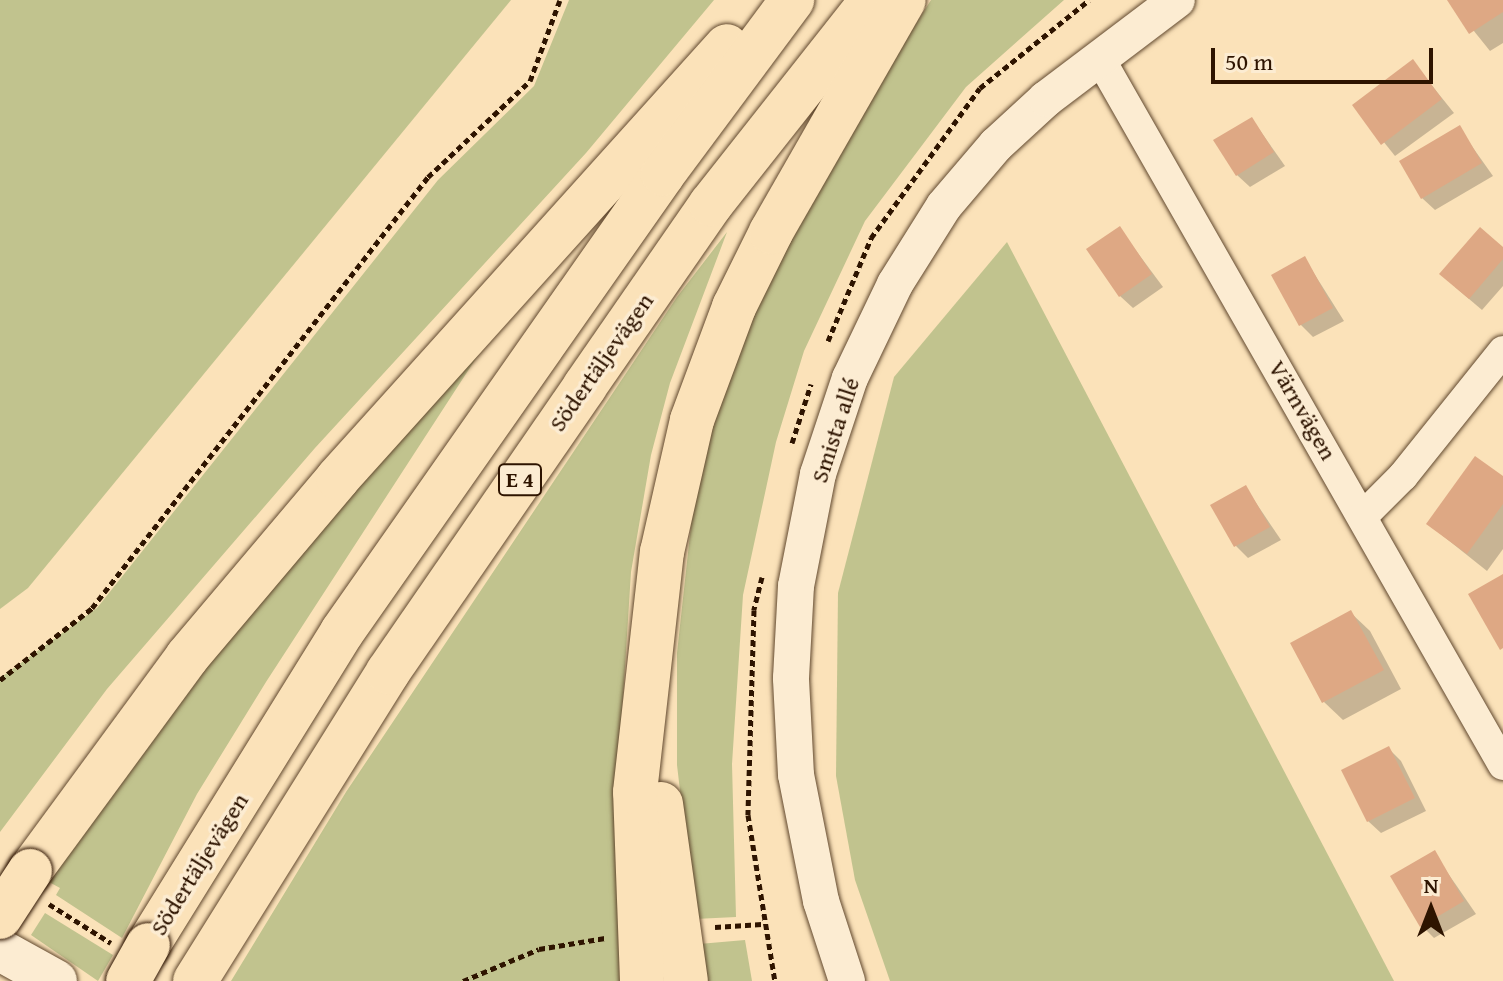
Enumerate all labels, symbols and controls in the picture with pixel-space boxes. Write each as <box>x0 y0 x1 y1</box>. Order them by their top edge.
scale bar <box>1215 32 1437 82</box>
text: 50 m <box>1225 44 1273 79</box>
street label: Södertäljevägen <box>543 287 659 437</box>
street label: Värnvägen <box>1263 355 1343 465</box>
street label: Smista allé <box>804 374 866 486</box>
road number: E 4 <box>496 462 544 498</box>
street label: Södertäljevägen <box>144 788 254 940</box>
north arrow <box>1391 869 1471 949</box>
text: N <box>1424 869 1438 901</box>

